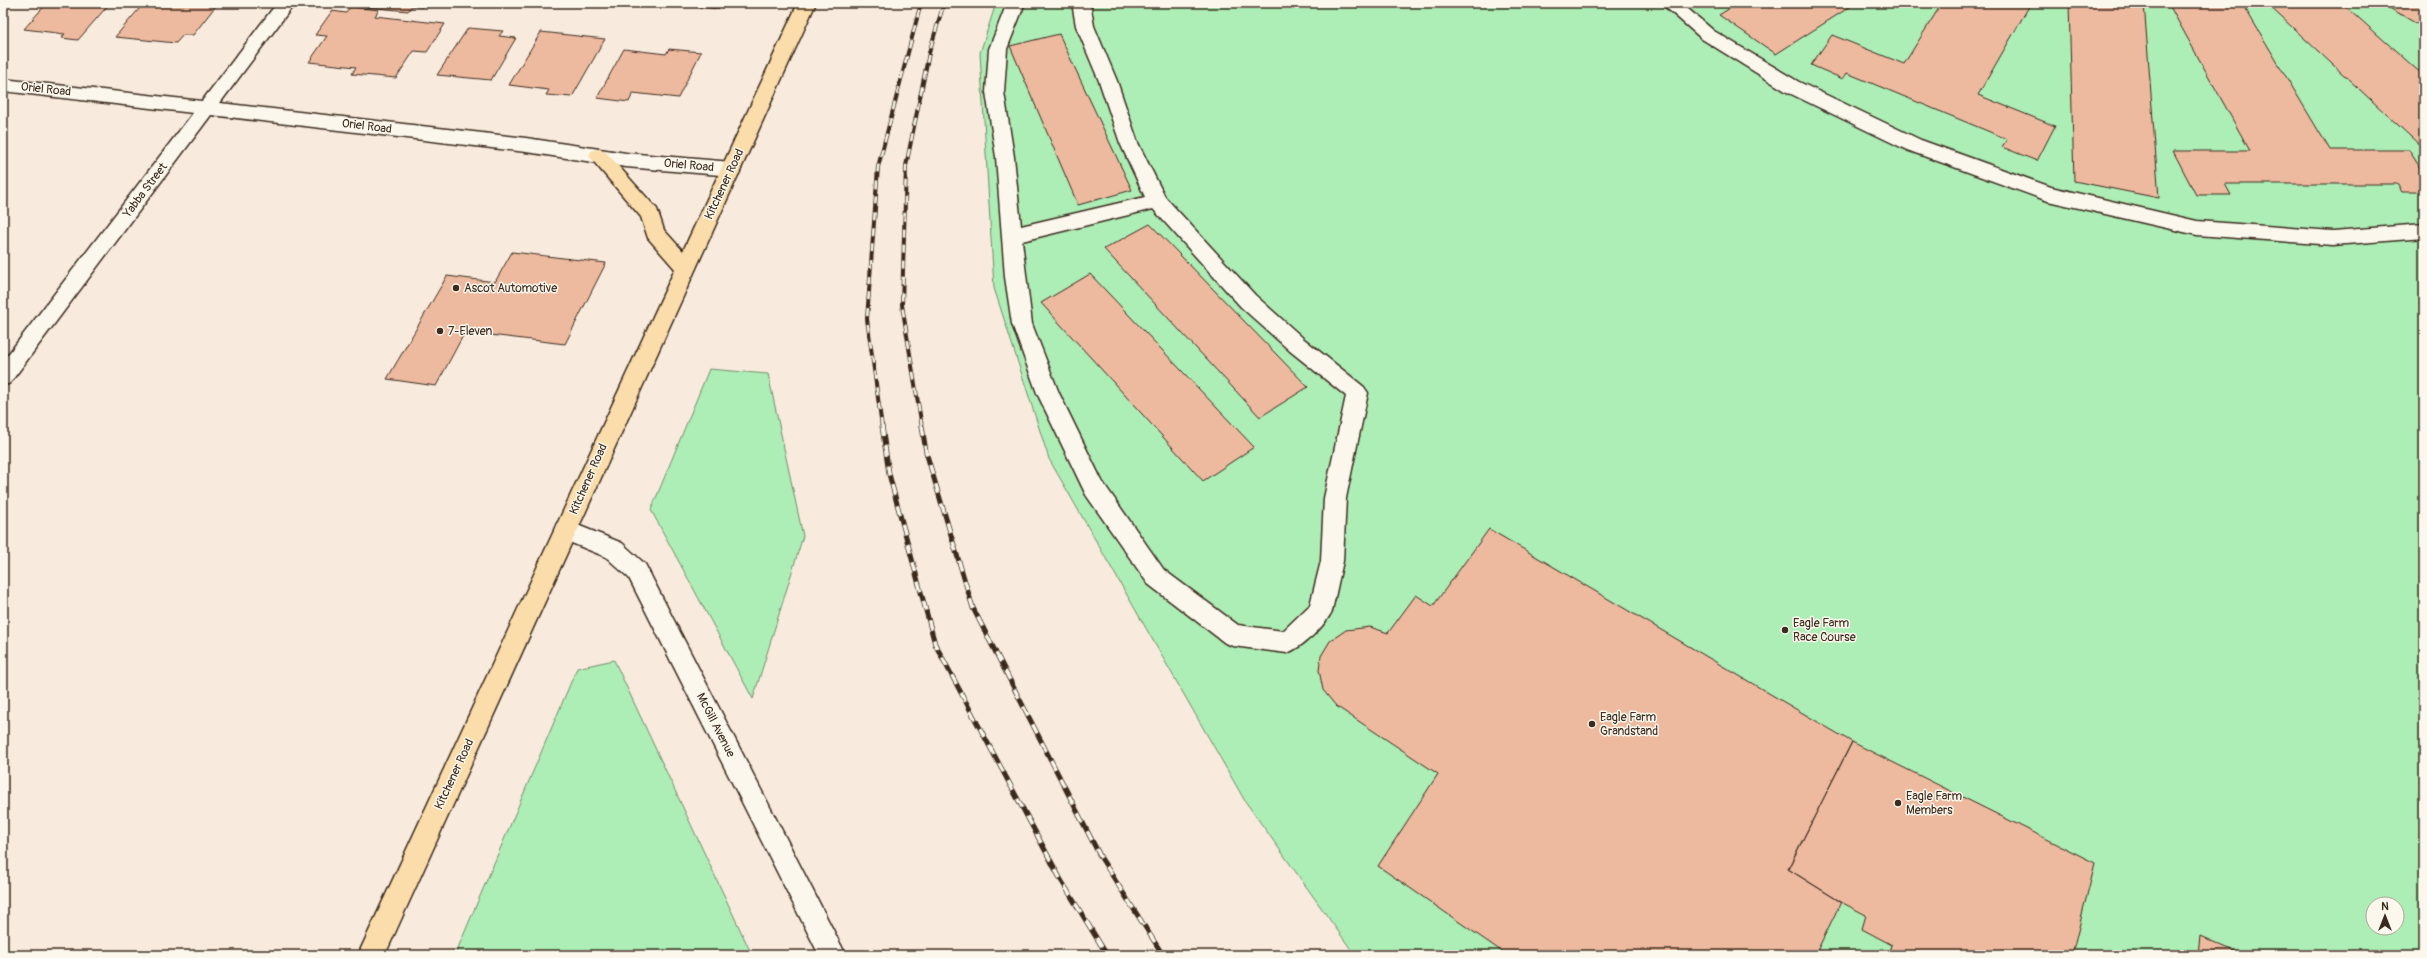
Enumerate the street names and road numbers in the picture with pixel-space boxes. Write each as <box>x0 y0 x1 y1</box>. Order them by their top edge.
street label: Oriel Road <box>20 79 72 100</box>
street label: Oriel Road <box>341 116 393 137</box>
street label: Kitchener Road <box>702 146 747 222</box>
street label: Oriel Road <box>663 156 715 175</box>
street label: Yabba Street <box>119 160 171 221</box>
street label: Kitchener Road <box>566 441 611 517</box>
street label: McGill Avenue <box>693 691 738 760</box>
street label: Kitchener Road <box>432 736 477 812</box>

